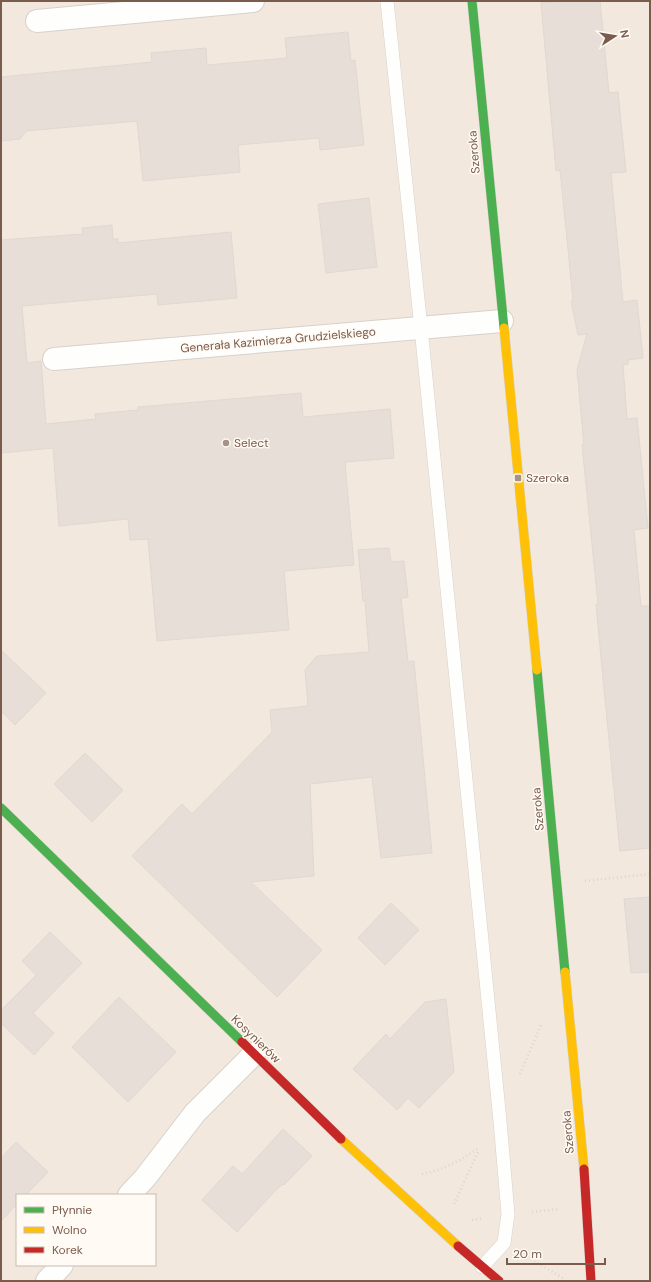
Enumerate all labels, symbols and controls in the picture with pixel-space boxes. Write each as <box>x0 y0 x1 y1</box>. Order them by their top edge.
north arrow <box>595 16 635 56</box>
text: N <box>617 29 632 39</box>
street label: Szeroka <box>464 130 484 174</box>
street label: Generała Kazimierza Grudzielskiego <box>180 323 376 357</box>
place label: Select <box>234 435 269 451</box>
marker: Select <box>221 438 231 448</box>
place label: Szeroka <box>526 470 569 486</box>
marker: Szeroka <box>513 473 523 483</box>
street label: Szeroka <box>528 787 548 831</box>
street label: Kosynierów <box>228 1011 284 1067</box>
street label: Szeroka <box>558 1110 578 1154</box>
legend <box>16 1194 156 1266</box>
text: Płynnie <box>52 1202 92 1218</box>
text: Wolno <box>52 1222 87 1238</box>
scale bar <box>507 1240 605 1266</box>
text: Korek <box>52 1242 83 1258</box>
text: 20 m <box>513 1246 542 1262</box>

